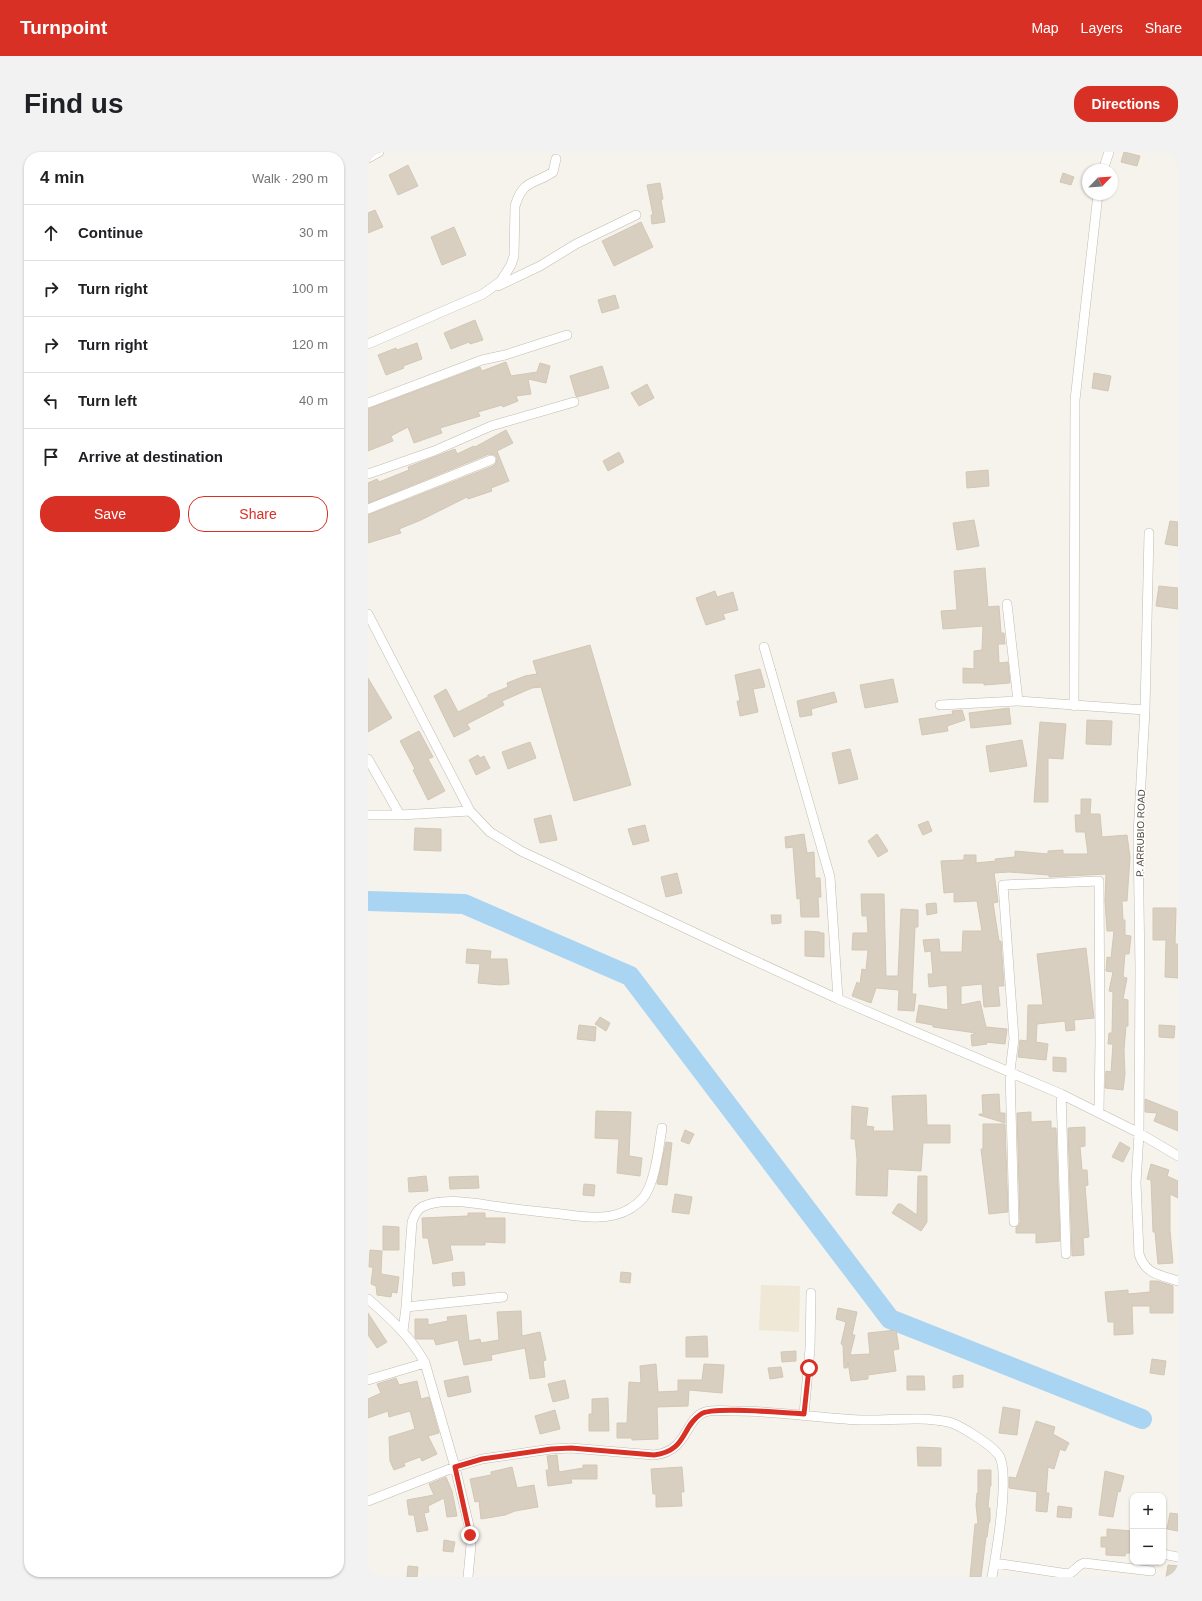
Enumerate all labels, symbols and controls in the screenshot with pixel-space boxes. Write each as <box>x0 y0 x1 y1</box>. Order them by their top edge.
text: Turnpoint <box>20 17 107 38</box>
text: Map <box>1031 20 1059 36</box>
text: Layers <box>1081 20 1123 36</box>
text: Share <box>1145 20 1182 36</box>
button: Directions <box>1074 86 1178 122</box>
text: Find us <box>24 88 124 119</box>
north arrow <box>1082 164 1118 200</box>
text: 4 min <box>40 168 84 187</box>
text: Walk · 290 m <box>252 171 328 186</box>
icon: ahead <box>40 222 62 244</box>
text: Continue <box>78 224 143 241</box>
text: 30 m <box>299 225 328 240</box>
icon: right <box>40 278 62 300</box>
text: Turn right <box>78 280 148 297</box>
text: 100 m <box>292 281 328 296</box>
icon: right <box>40 334 62 356</box>
text: Turn right <box>78 336 148 353</box>
text: 120 m <box>292 337 328 352</box>
icon: left <box>40 390 62 412</box>
text: Turn left <box>78 392 137 409</box>
text: 40 m <box>299 393 328 408</box>
icon: arrive <box>40 446 62 468</box>
text: Arrive at destination <box>78 448 223 465</box>
button: Save <box>40 496 180 532</box>
button: Share <box>188 496 328 532</box>
street label: P. ARRUBIO ROAD <box>1134 789 1147 877</box>
route start <box>800 1359 818 1377</box>
map controls <box>1130 1493 1166 1565</box>
button: + <box>1130 1493 1166 1529</box>
route end <box>461 1526 479 1544</box>
button: − <box>1130 1529 1166 1565</box>

